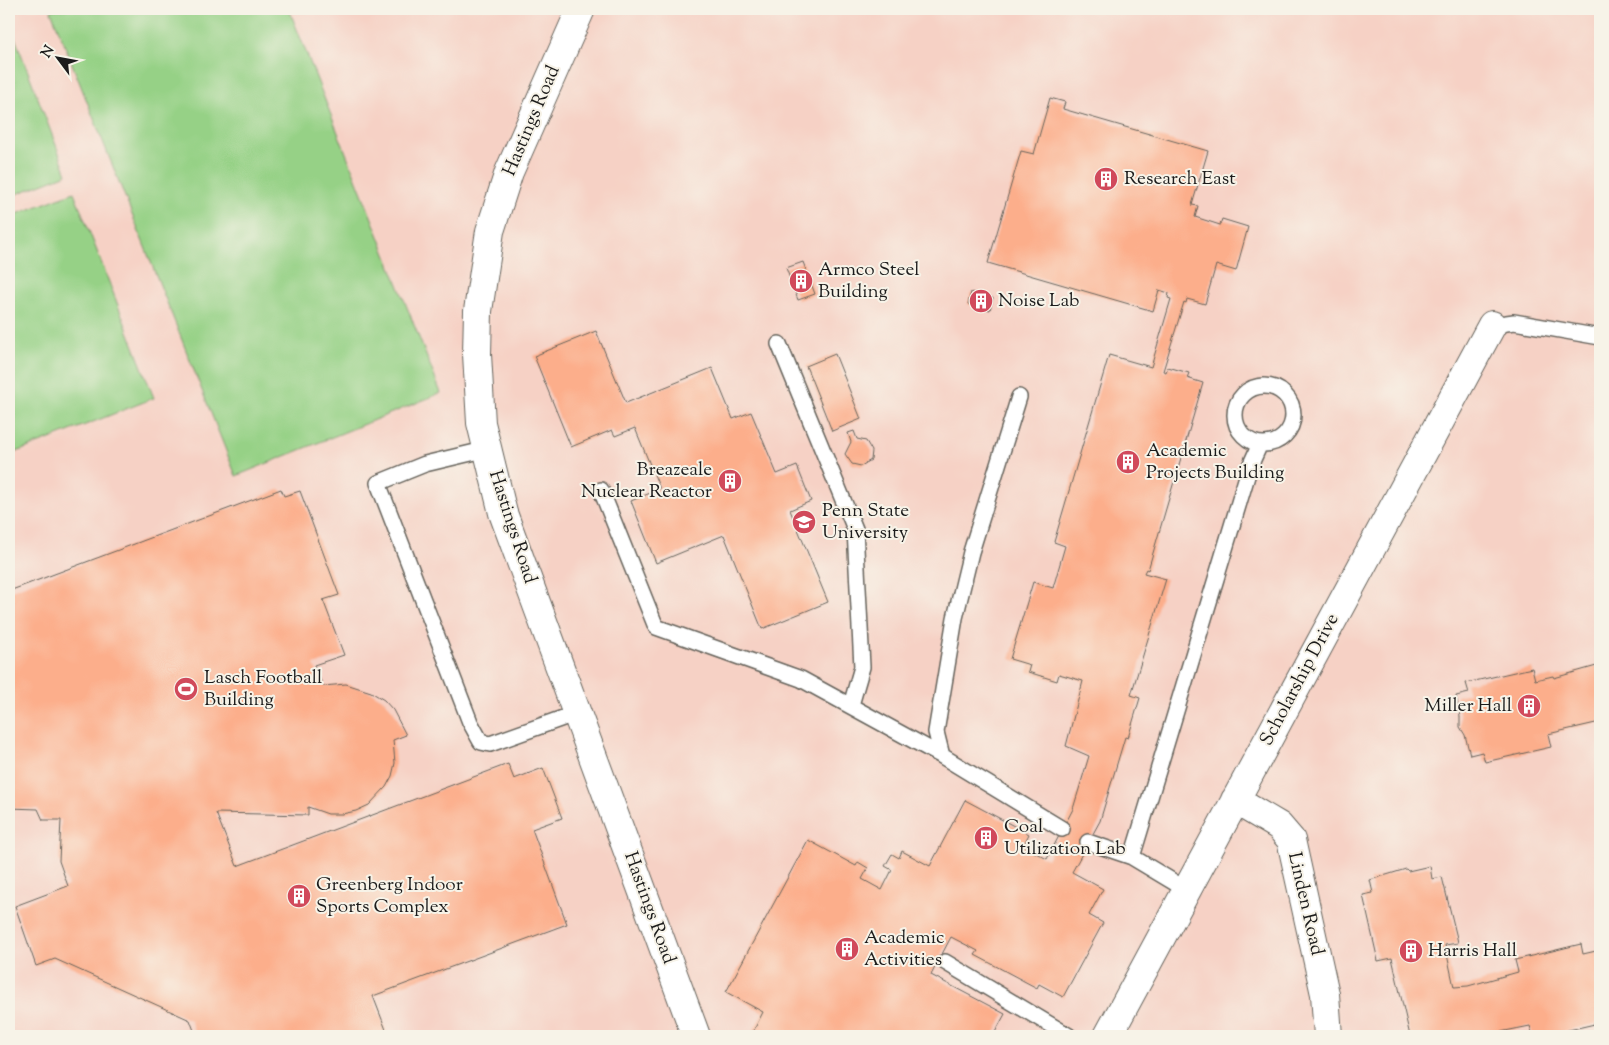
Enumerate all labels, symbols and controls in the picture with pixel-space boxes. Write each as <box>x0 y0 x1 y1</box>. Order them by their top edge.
north arrow <box>32 32 82 82</box>
text: N <box>37 42 60 62</box>
street label: Hastings Road <box>497 61 568 180</box>
building icon: Research East <box>1093 166 1119 192</box>
place label: Research East <box>1124 166 1236 193</box>
place label: Armco Steel Building <box>818 257 919 306</box>
building icon: Armco Steel Building <box>788 268 814 294</box>
building icon: Noise Lab <box>968 288 994 314</box>
place label: Noise Lab <box>998 288 1079 315</box>
place label: Academic Projects Building <box>1146 438 1284 487</box>
building icon: Academic Projects Building <box>1115 449 1141 475</box>
place label: Breazeale Nuclear Reactor <box>581 457 712 506</box>
street label: Hastings Road <box>481 467 543 587</box>
building icon: Breazeale Nuclear Reactor <box>717 468 743 494</box>
place label: Penn State University <box>822 498 909 547</box>
school or university icon: Penn State University <box>791 509 817 535</box>
street label: Scholarship Drive <box>1254 609 1346 751</box>
place label: Lasch Football Building <box>204 665 322 714</box>
sports icon: Lasch Football Building <box>173 676 199 702</box>
place label: Miller Hall <box>1424 693 1512 720</box>
building icon: Miller Hall <box>1516 693 1542 719</box>
place label: Coal Utilization Lab <box>1004 814 1126 863</box>
building icon: Coal Utilization Lab <box>973 825 999 851</box>
street label: Hastings Road <box>616 848 682 968</box>
street label: Linden Road <box>1280 850 1330 959</box>
place label: Greenberg Indoor Sports Complex <box>316 872 463 921</box>
building icon: Greenberg Indoor Sports Complex <box>286 883 312 909</box>
place label: Academic Activities <box>864 925 945 974</box>
building icon: Academic Activities <box>834 936 860 962</box>
building icon: Harris Hall <box>1398 938 1424 964</box>
place label: Harris Hall <box>1428 938 1517 965</box>

